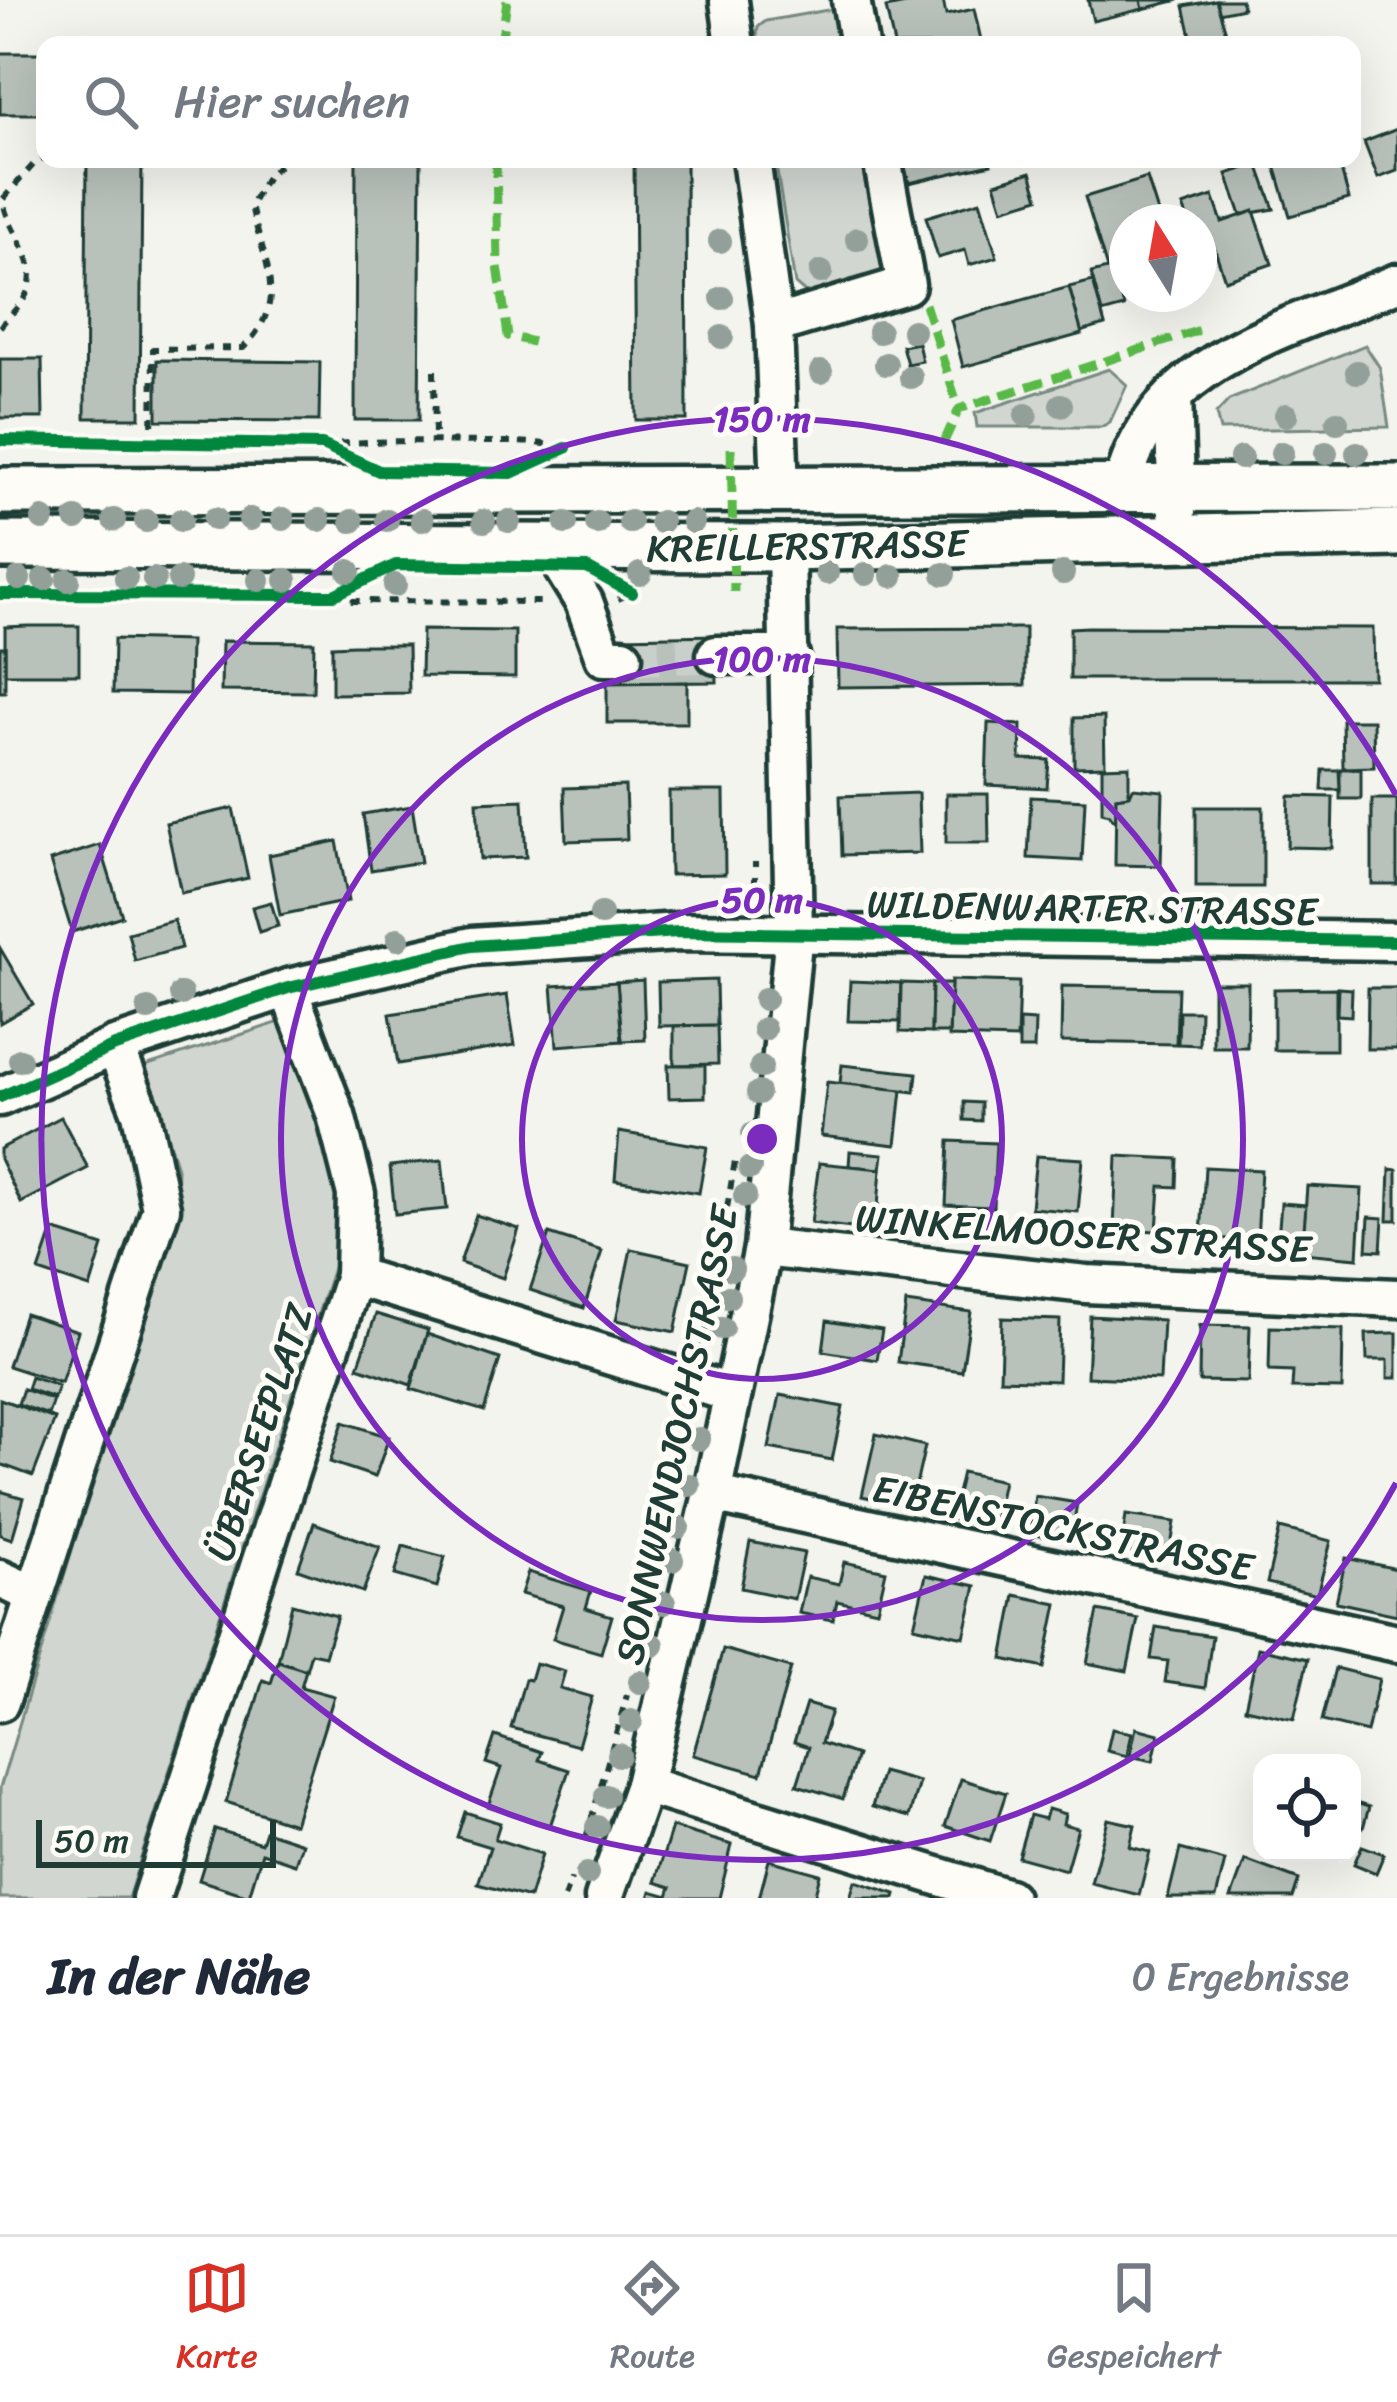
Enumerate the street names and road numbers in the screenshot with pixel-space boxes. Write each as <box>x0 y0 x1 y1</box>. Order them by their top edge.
street label: KREILLERSTRASSE <box>646 508 970 583</box>
street label: WILDENWARTER STRASSE <box>866 869 1320 946</box>
street label: WINKELMOOSER STRASSE <box>853 1183 1315 1284</box>
street label: SONNWENDJOCHSTRASSE <box>594 1197 759 1671</box>
street label: ÜBERSEEPLATZ <box>185 1293 334 1570</box>
street label: EIBENSTOCKSTRASSE <box>866 1453 1262 1602</box>

